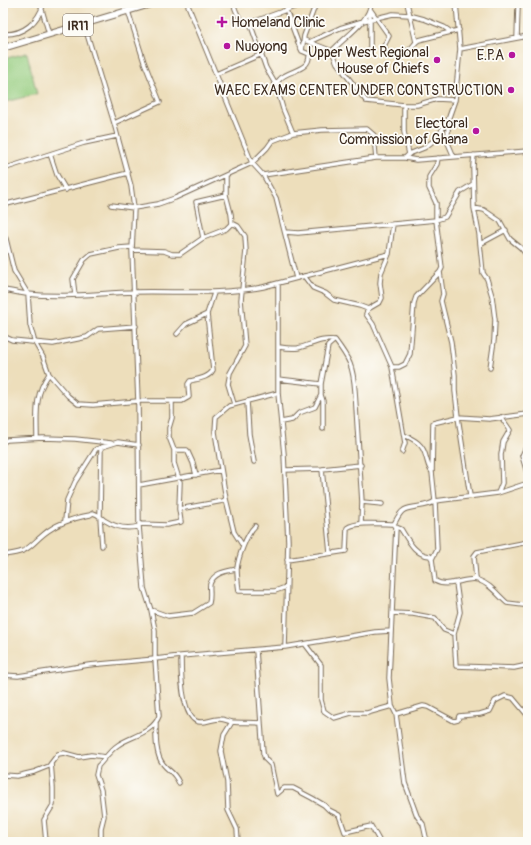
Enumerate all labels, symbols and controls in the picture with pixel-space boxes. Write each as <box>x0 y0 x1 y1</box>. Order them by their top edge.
road number: IR11 <box>63 14 93 36</box>
place label: Homeland Clinic <box>231 14 325 31</box>
marker: Homeland Clinic <box>216 16 228 28</box>
place label: Nuoyong <box>235 38 287 55</box>
marker: Nuoyong <box>222 41 232 51</box>
place label: Upper West Regional House of Chiefs <box>308 44 430 77</box>
place label: E.P.A <box>477 47 504 64</box>
marker: E.P.A <box>507 50 517 60</box>
marker: Upper West Regional House of Chiefs <box>432 55 442 65</box>
place label: WAEC EXAMS CENTER UNDER CONTSTRUCTION <box>214 82 503 99</box>
marker: WAEC EXAMS CENTER UNDER CONTSTRUCTION <box>506 85 516 95</box>
place label: Electoral Commission of Ghana <box>339 115 468 148</box>
marker: Electoral Commission of Ghana <box>471 126 481 136</box>

